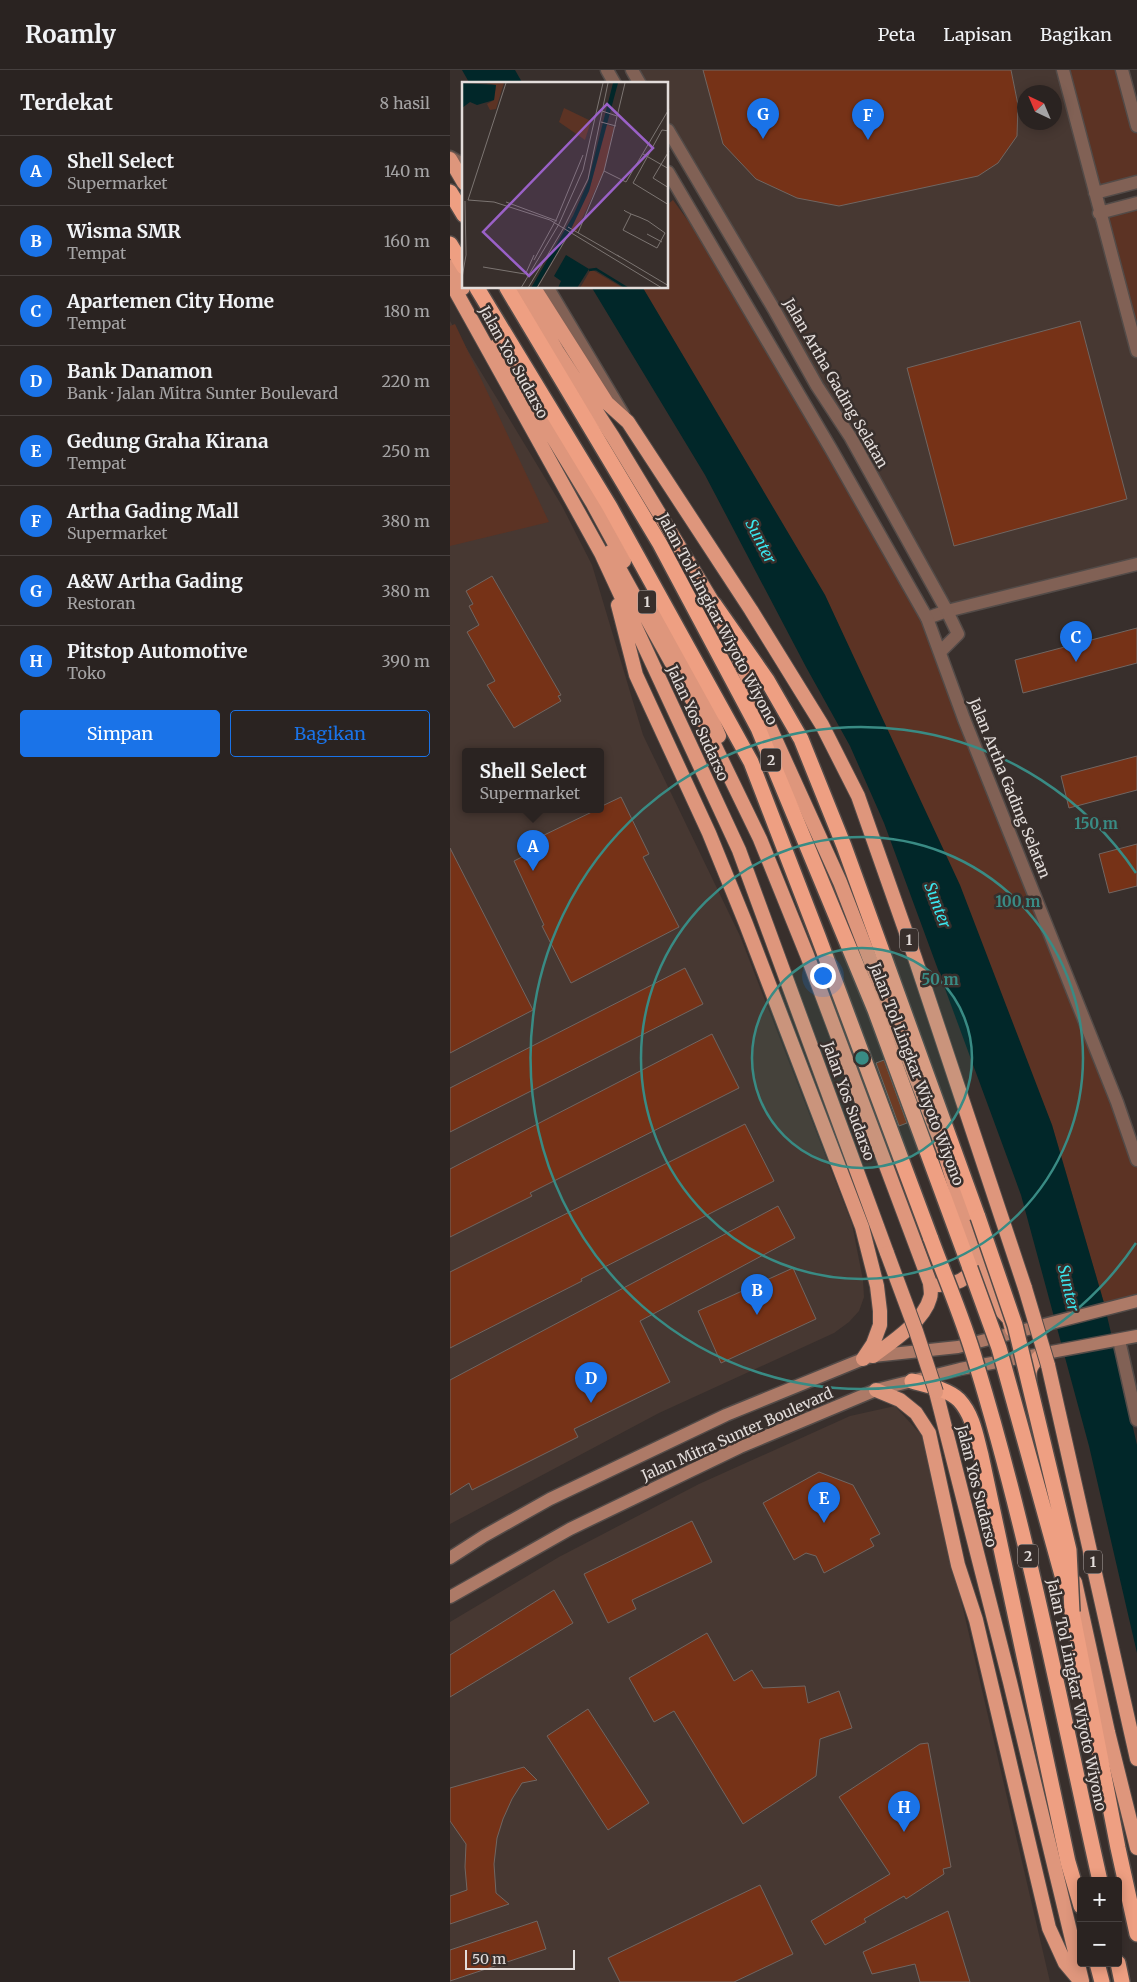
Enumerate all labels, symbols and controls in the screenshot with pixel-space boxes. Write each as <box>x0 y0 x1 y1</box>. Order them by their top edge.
text: Roamly <box>25 19 116 50</box>
text: Peta <box>878 23 915 46</box>
text: Lapisan <box>943 23 1012 46</box>
text: Bagikan <box>1040 23 1112 46</box>
inset map <box>462 82 669 289</box>
north arrow <box>1017 85 1062 130</box>
text: Terdekat <box>20 89 113 116</box>
text: 8 hasil <box>380 93 430 113</box>
pin: G <box>747 98 779 139</box>
pin: F <box>852 99 884 140</box>
text: Shell Select <box>67 149 174 173</box>
text: A <box>30 161 42 181</box>
text: 140 m <box>384 161 430 181</box>
text: Supermarket <box>67 173 168 193</box>
text: Wisma SMR <box>67 219 181 243</box>
text: B <box>30 231 42 251</box>
text: 160 m <box>384 231 430 251</box>
text: Tempat <box>67 243 126 263</box>
text: Apartemen City Home <box>67 289 274 313</box>
street label: Jalan Artha Gading Selatan <box>779 294 892 471</box>
text: C <box>31 301 41 321</box>
text: 180 m <box>384 301 430 321</box>
street label: Jalan Yos Sudarso <box>475 302 553 422</box>
text: Tempat <box>67 313 126 333</box>
text: Bank Danamon <box>67 359 213 383</box>
text: D <box>30 371 42 391</box>
text: 220 m <box>382 371 430 391</box>
text: Bank · Jalan Mitra Sunter Boulevard <box>67 383 338 403</box>
text: Gedung Graha Kirana <box>67 429 269 453</box>
text: E <box>31 441 41 461</box>
text: 250 m <box>382 441 430 461</box>
text: Tempat <box>67 453 126 473</box>
text: Artha Gading Mall <box>67 499 239 523</box>
street label: Jalan Tol Lingkar Wiyoto Wiyono <box>654 509 782 728</box>
text: F <box>31 511 41 531</box>
text: 380 m <box>382 511 430 531</box>
water label: Sunter <box>741 515 781 567</box>
text: Supermarket <box>67 523 168 543</box>
text: A&W Artha Gading <box>67 569 243 593</box>
text: G <box>30 581 42 601</box>
text: 380 m <box>382 581 430 601</box>
road number: 1 <box>638 590 656 614</box>
text: Restoran <box>67 593 136 613</box>
pin: C <box>1060 621 1092 662</box>
text: Pitstop Automotive <box>67 639 248 663</box>
text: H <box>29 651 43 671</box>
text: 390 m <box>382 651 430 671</box>
street label: Jalan Yos Sudarso <box>662 661 733 784</box>
text: Toko <box>67 663 106 683</box>
street label: Jalan Artha Gading Selatan <box>965 694 1055 881</box>
button: Simpan <box>20 710 220 757</box>
button: Bagikan <box>230 710 430 757</box>
popup <box>462 748 604 813</box>
road number: 2 <box>761 748 781 772</box>
text: Shell Select <box>479 759 587 783</box>
text: Supermarket <box>479 783 580 803</box>
text: 150 m <box>1074 814 1118 833</box>
pin: A <box>517 830 549 871</box>
water label: Sunter <box>920 879 956 931</box>
text: 100 m <box>996 892 1040 911</box>
road number: 1 <box>900 928 918 952</box>
street label: Jalan Tol Lingkar Wiyoto Wiyono <box>865 959 968 1188</box>
your location <box>810 963 836 989</box>
text: 50 m <box>921 970 959 989</box>
street label: Jalan Yos Sudarso <box>818 1038 879 1163</box>
centre of rings <box>853 1049 871 1067</box>
water label: Sunter <box>1054 1263 1084 1314</box>
pin: B <box>741 1274 773 1315</box>
pin: D <box>575 1362 607 1403</box>
street label: Jalan Mitra Sunter Boulevard <box>637 1383 836 1485</box>
street label: Jalan Yos Sudarso <box>952 1422 1001 1549</box>
pin: E <box>808 1482 840 1523</box>
road number: 2 <box>1018 1544 1038 1568</box>
road number: 1 <box>1084 1550 1102 1574</box>
street label: Jalan Tol Lingkar Wiyoto Wiyono <box>1043 1576 1111 1813</box>
pin: H <box>888 1791 920 1832</box>
map controls <box>1077 1877 1122 1967</box>
button: + <box>1077 1877 1122 1922</box>
button: − <box>1077 1922 1122 1967</box>
scale bar <box>465 1947 575 1970</box>
text: 50 m <box>472 1950 506 1968</box>

